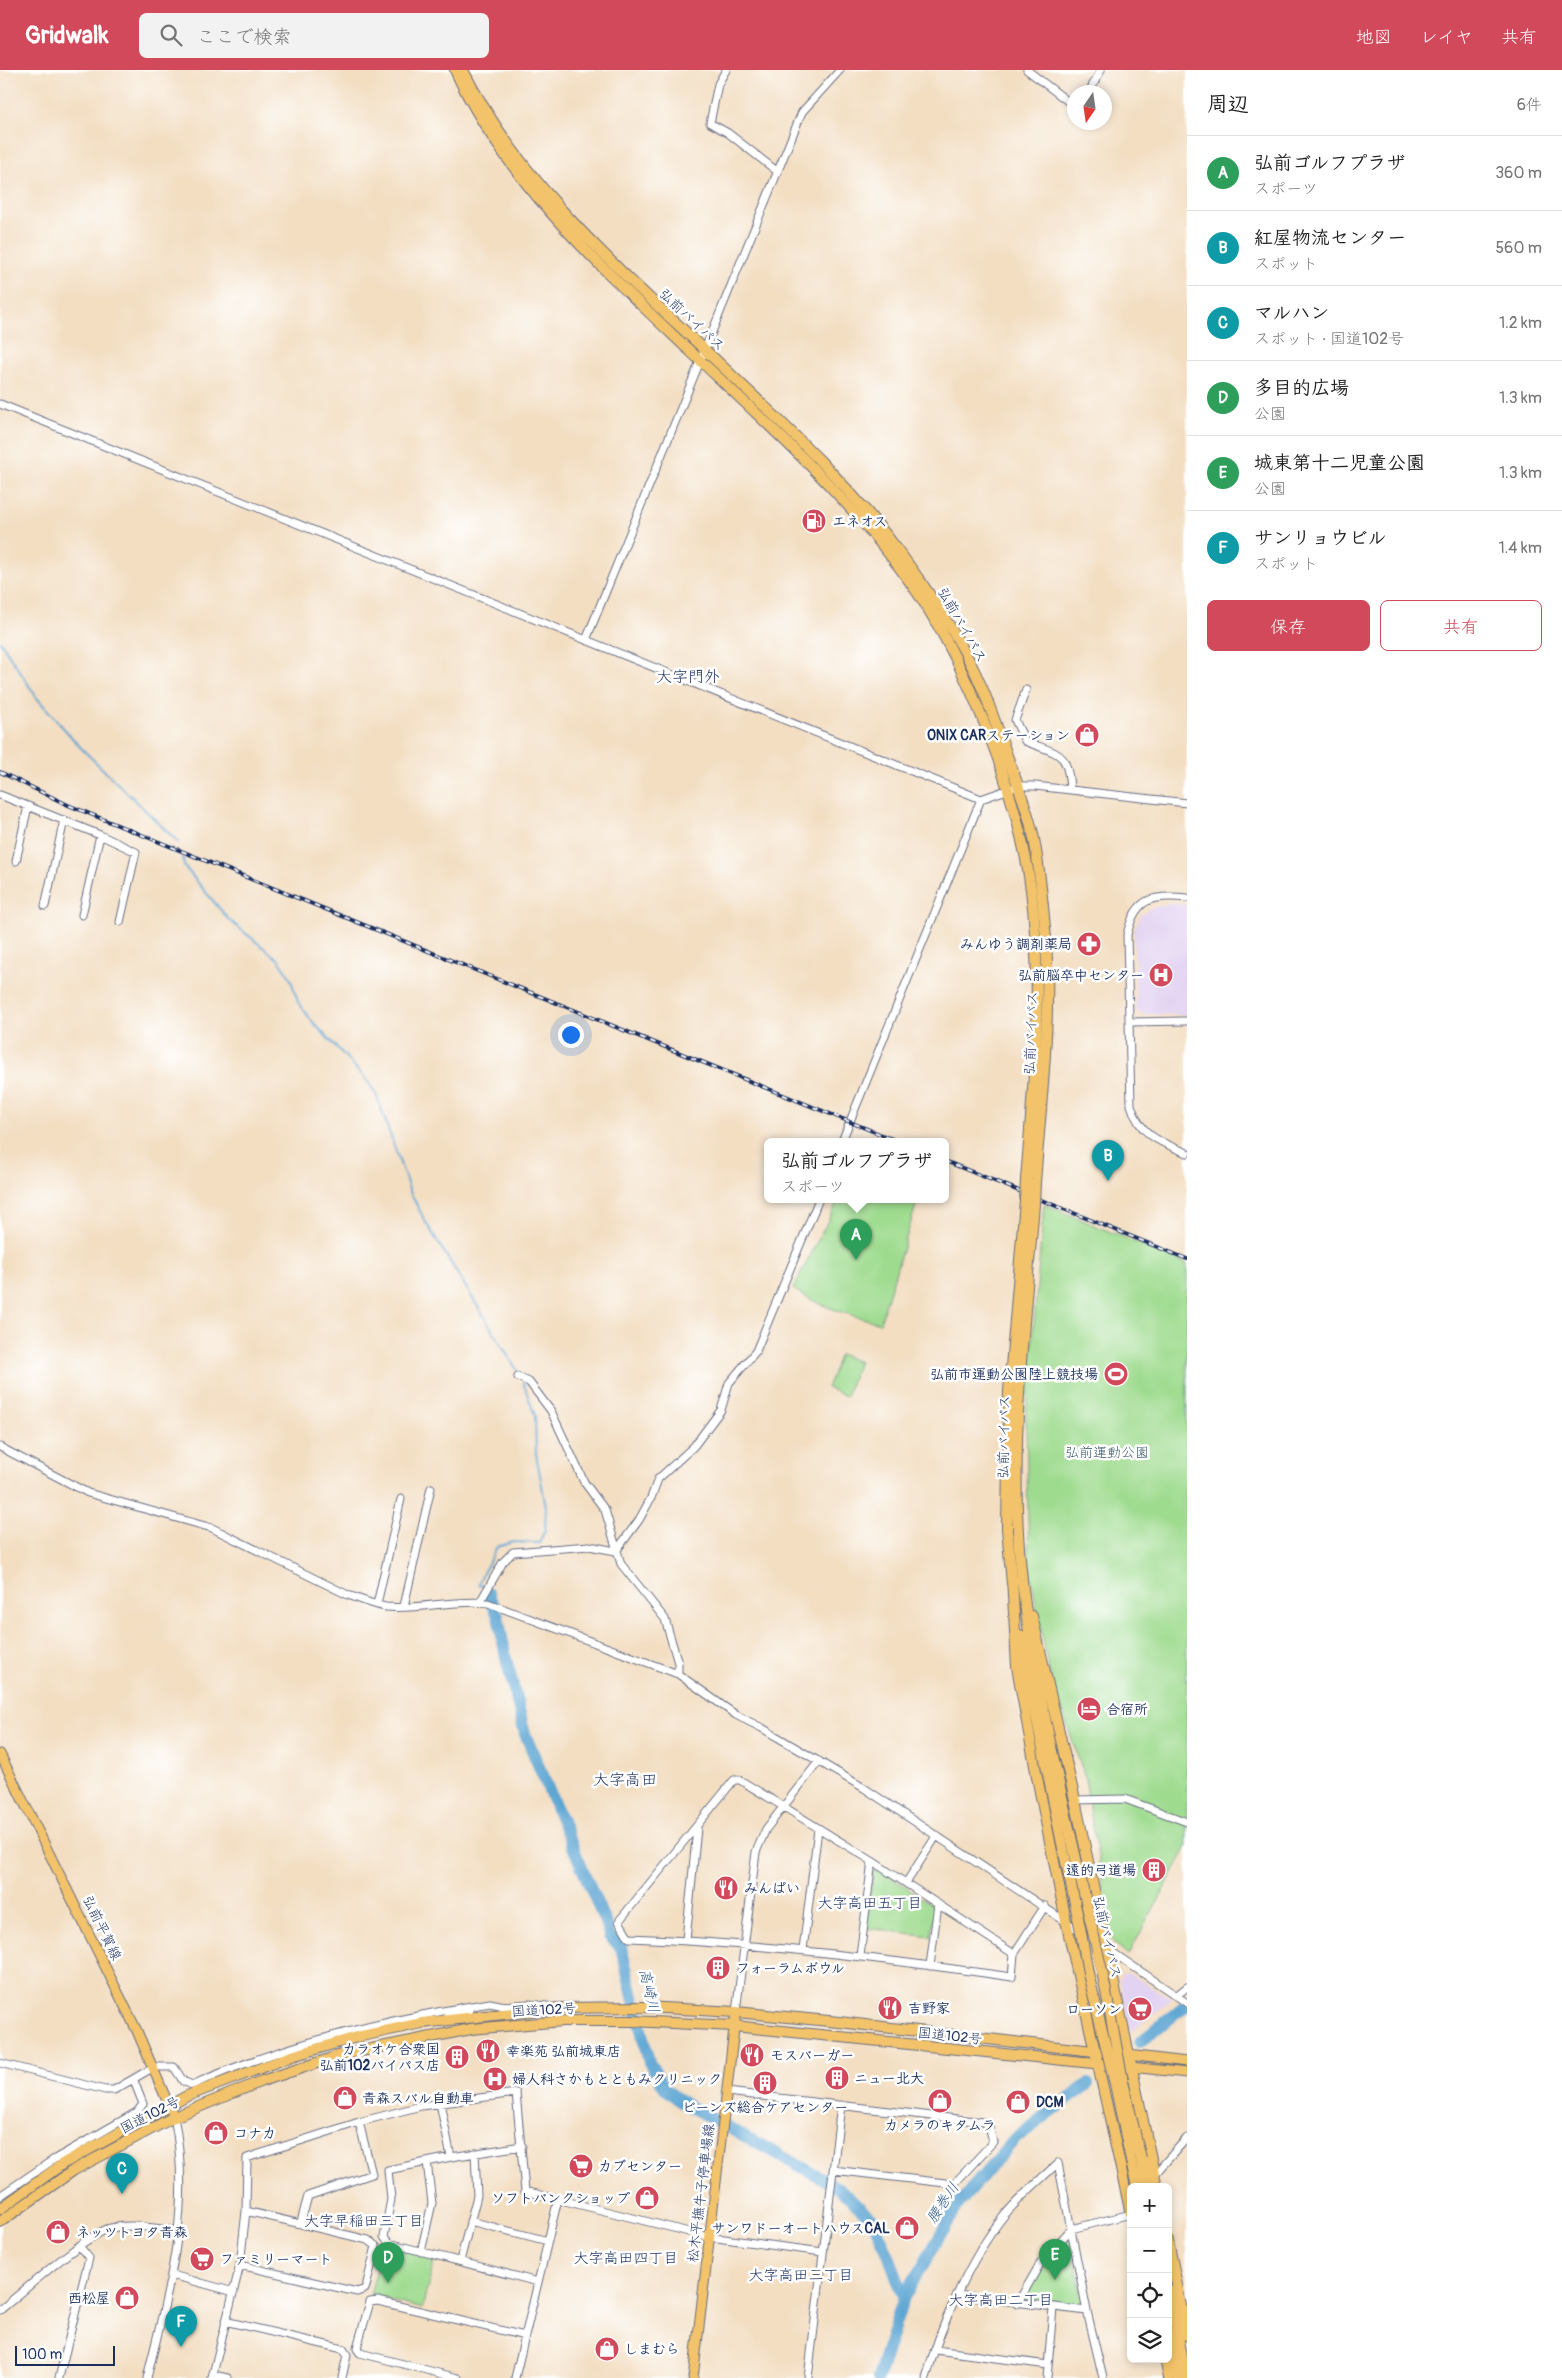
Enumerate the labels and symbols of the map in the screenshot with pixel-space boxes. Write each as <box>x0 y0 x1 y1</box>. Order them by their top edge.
north arrow <box>1067 85 1112 130</box>
street label: 弘前バイパス <box>656 285 728 355</box>
fuel station icon: エネオス <box>801 508 827 534</box>
place label: エネオス <box>832 513 887 530</box>
street label: 弘前バイパス <box>934 584 990 666</box>
district label: 大字門外 <box>656 667 720 687</box>
shop icon: ONIX CARステーション <box>1074 722 1100 748</box>
place label: ONIX CARステーション <box>927 727 1070 744</box>
pharmacy icon: みんゆう調剤薬局 <box>1076 931 1102 957</box>
place label: みんゆう調剤薬局 <box>960 936 1072 953</box>
hospital icon: 弘前脳卒中センター <box>1148 962 1174 988</box>
place label: 弘前脳卒中センター <box>1018 967 1144 984</box>
street label: 弘前バイパス <box>1021 991 1041 1075</box>
your location <box>558 1022 584 1048</box>
pin: B <box>1092 1140 1124 1181</box>
pin: A <box>840 1219 872 1260</box>
sports icon: 弘前市運動公園陸上競技場 <box>1103 1361 1129 1387</box>
place label: 弘前市運動公園陸上競技場 <box>930 1366 1098 1383</box>
street label: 弘前バイパス <box>995 1395 1013 1479</box>
park label: 弘前運動公園 <box>1065 1444 1149 1461</box>
hotel icon: 合宿所 <box>1076 1696 1102 1722</box>
place label: 合宿所 <box>1106 1701 1148 1718</box>
district label: 大字高田 <box>593 1770 657 1790</box>
building icon: 遠的弓道場 <box>1141 1857 1167 1883</box>
place label: 遠的弓道場 <box>1066 1862 1136 1879</box>
restaurant icon: みんぱい <box>713 1875 739 1901</box>
place label: みんぱい <box>744 1880 800 1897</box>
street label: 弘前平賀線 <box>79 1893 125 1963</box>
district label: 大字高田五丁目 <box>817 1894 923 1913</box>
street label: 弘前バイパス <box>1089 1894 1125 1980</box>
building icon: フォーラムボウル <box>705 1955 731 1981</box>
place label: フォーラムボウル <box>736 1960 845 1977</box>
water label: 高崎川 <box>635 1967 663 2015</box>
restaurant icon: 吉野家 <box>877 1995 903 2021</box>
supermarket icon: ローソン <box>1127 1996 1153 2022</box>
street label: 国道102号 <box>511 2000 577 2020</box>
place label: 吉野家 <box>908 2000 950 2017</box>
place label: ローソン <box>1066 2001 1122 2018</box>
street label: 国道102号 <box>917 2024 983 2048</box>
restaurant icon: 幸楽苑 弘前城東店 <box>475 2038 501 2064</box>
place label: カラオケ合衆国 弘前102バイパス店 <box>319 2041 440 2074</box>
restaurant icon: モスバーガー <box>739 2042 765 2068</box>
place label: 幸楽苑 弘前城東店 <box>506 2043 621 2060</box>
building icon: カラオケ合衆国 弘前102バイパス店 <box>444 2044 470 2070</box>
place label: モスバーガー <box>770 2047 854 2064</box>
building icon: ニュー北大 <box>824 2065 850 2091</box>
hospital icon: 婦人科さかもとともみクリニック <box>482 2066 508 2092</box>
building icon: ビーンズ総合ケアセンター <box>752 2070 778 2096</box>
place label: ニュー北大 <box>854 2070 924 2087</box>
place label: 婦人科さかもとともみクリニック <box>512 2071 722 2088</box>
shop icon: 青森スバル自動車 <box>332 2085 358 2111</box>
shop icon: カメラのキタムラ <box>927 2088 953 2114</box>
shop icon: DCM <box>1005 2089 1031 2115</box>
place label: 青森スバル自動車 <box>362 2090 474 2107</box>
street label: 国道102号 <box>117 2093 183 2137</box>
place label: DCM <box>1036 2094 1064 2111</box>
place label: ビーンズ総合ケアセンター <box>682 2099 848 2116</box>
place label: カメラのキタムラ <box>884 2117 996 2134</box>
shop icon: コナカ <box>203 2120 229 2146</box>
street label: 松木平撫牛子停車場線 <box>684 2122 718 2264</box>
place label: コナカ <box>234 2125 276 2142</box>
pin: C <box>106 2153 138 2194</box>
supermarket icon: カブセンター <box>568 2153 594 2179</box>
place label: カブセンター <box>598 2158 682 2175</box>
water label: 腰巻川 <box>923 2179 963 2227</box>
shop icon: ソフトバンクショップ <box>634 2185 660 2211</box>
place label: ソフトバンクショップ <box>491 2190 630 2207</box>
district label: 大字早稲田三丁目 <box>304 2212 424 2231</box>
shop icon: サンワドーオートハウスCAL <box>894 2215 920 2241</box>
shop icon: ネッツトヨタ青森 <box>45 2219 71 2245</box>
place label: サンワドーオートハウスCAL <box>712 2220 890 2237</box>
place label: ネッツトヨタ青森 <box>76 2224 187 2241</box>
pin: E <box>1039 2239 1071 2280</box>
pin: D <box>372 2242 404 2283</box>
supermarket icon: ファミリーマート <box>189 2246 215 2272</box>
district label: 大字高田四丁目 <box>573 2249 679 2268</box>
place label: ファミリーマート <box>220 2251 333 2268</box>
district label: 大字高田三丁目 <box>748 2266 854 2285</box>
shop icon: 西松屋 <box>114 2285 140 2311</box>
place label: 西松屋 <box>68 2290 110 2307</box>
district label: 大字高田二丁目 <box>948 2291 1054 2310</box>
pin: F <box>165 2306 197 2347</box>
shop icon: しまむら <box>594 2336 620 2362</box>
place label: しまむら <box>624 2341 680 2358</box>
scale bar <box>15 2343 115 2366</box>

